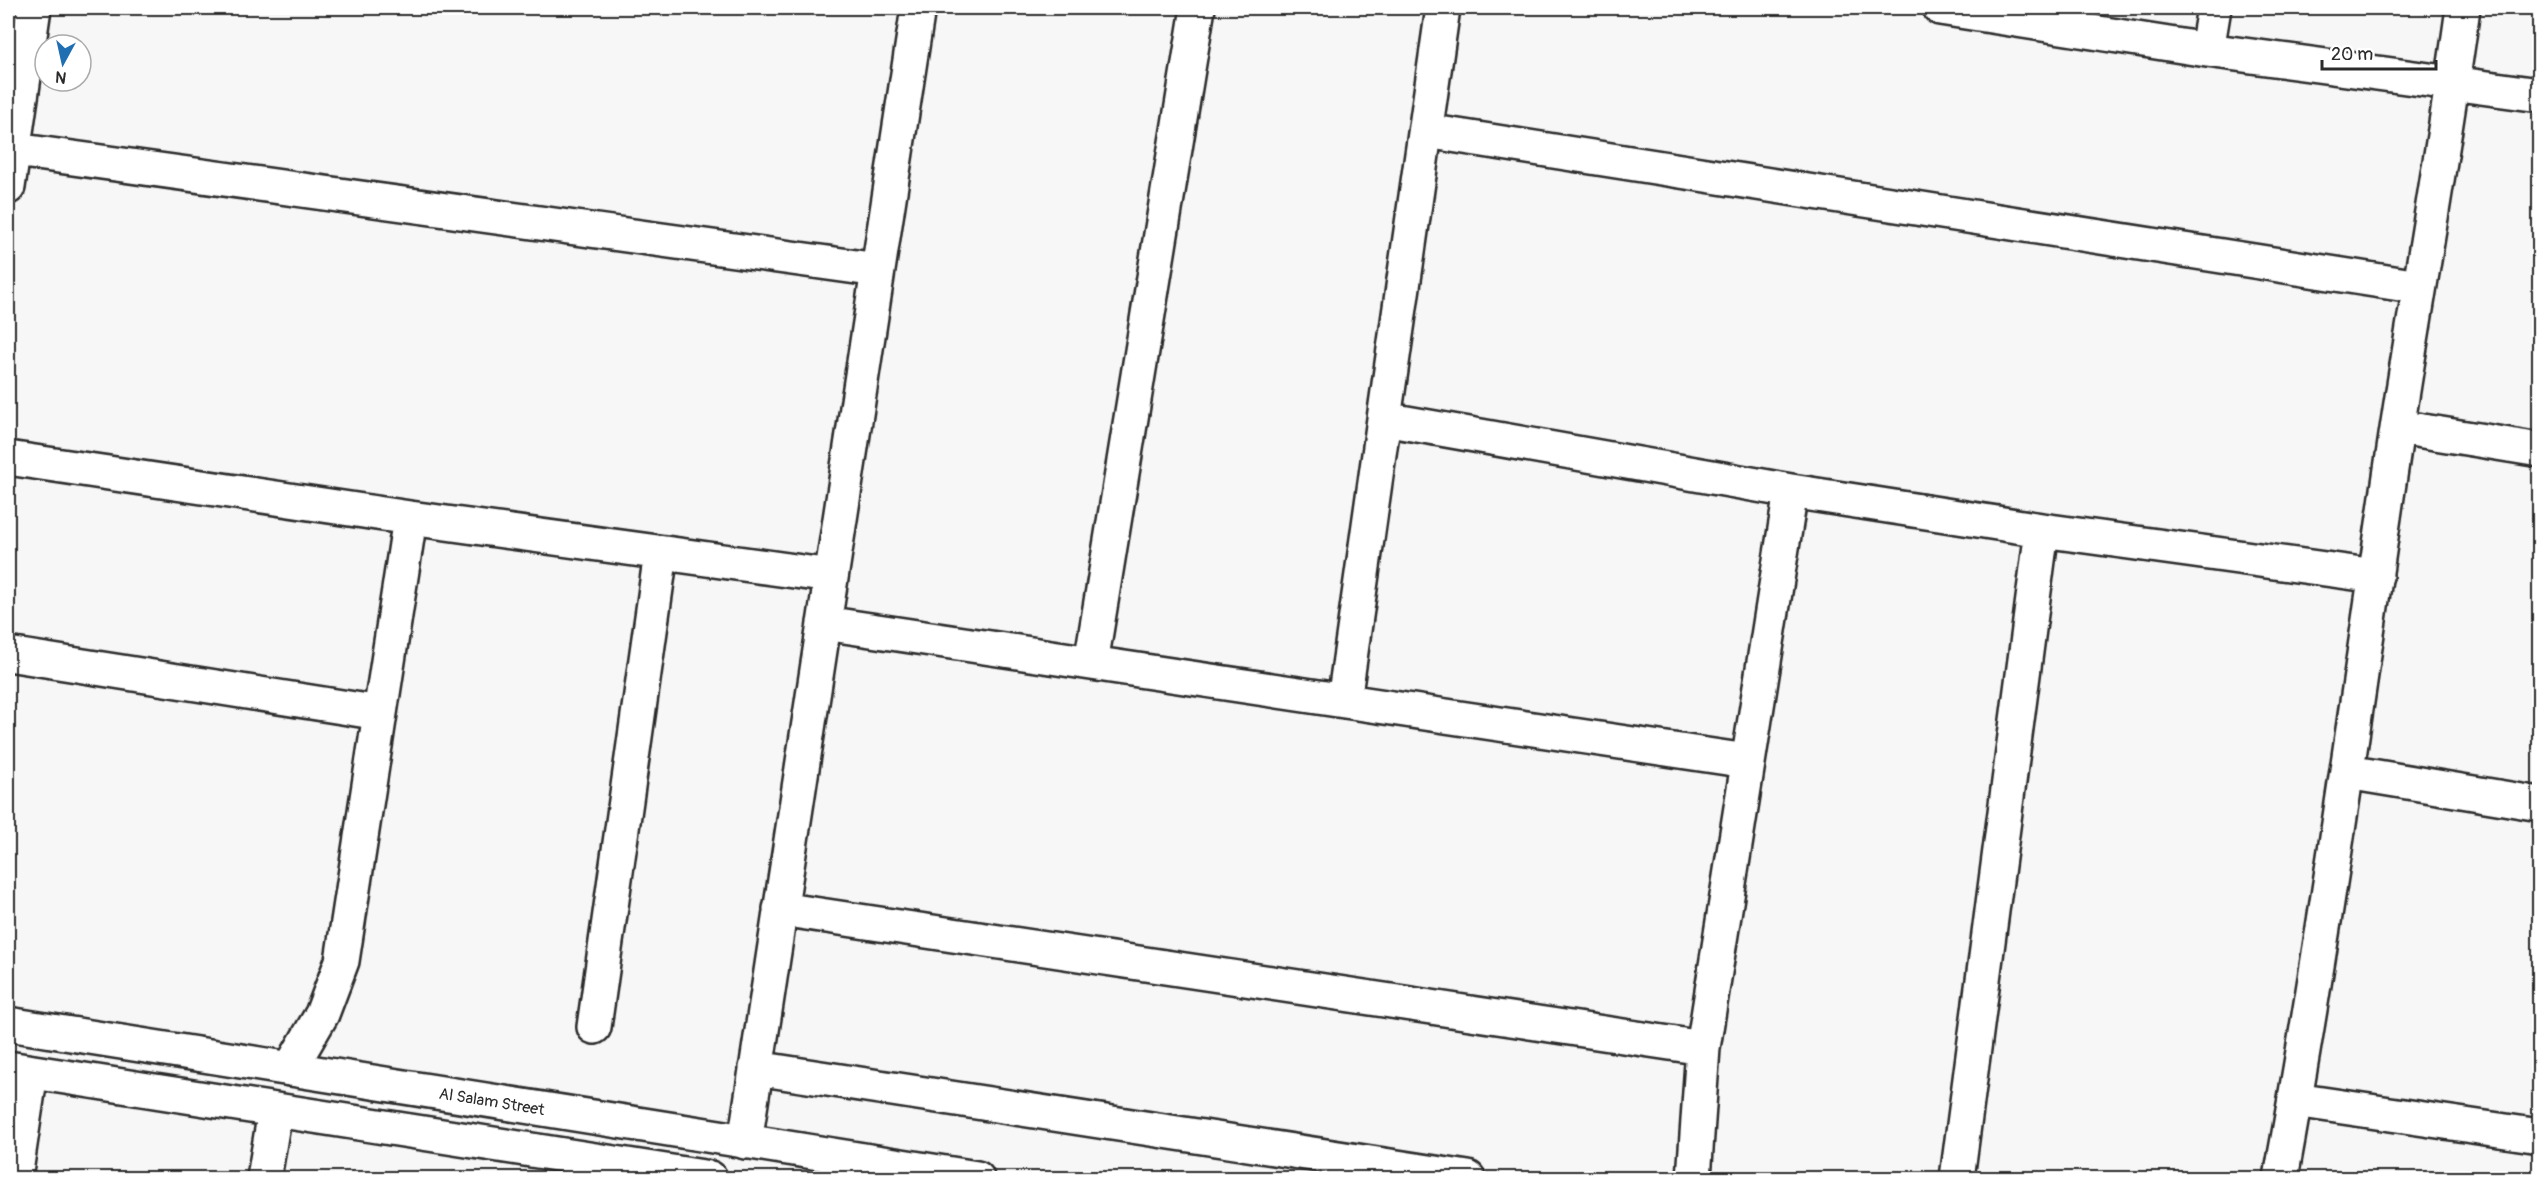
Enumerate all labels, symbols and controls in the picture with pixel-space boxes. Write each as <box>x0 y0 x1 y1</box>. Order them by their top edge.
north arrow <box>33 33 93 93</box>
scale bar <box>2322 33 2436 71</box>
text: 20 m <box>2331 43 2373 66</box>
text: N <box>54 66 68 88</box>
street label: Al Salam Street <box>437 1084 547 1120</box>

